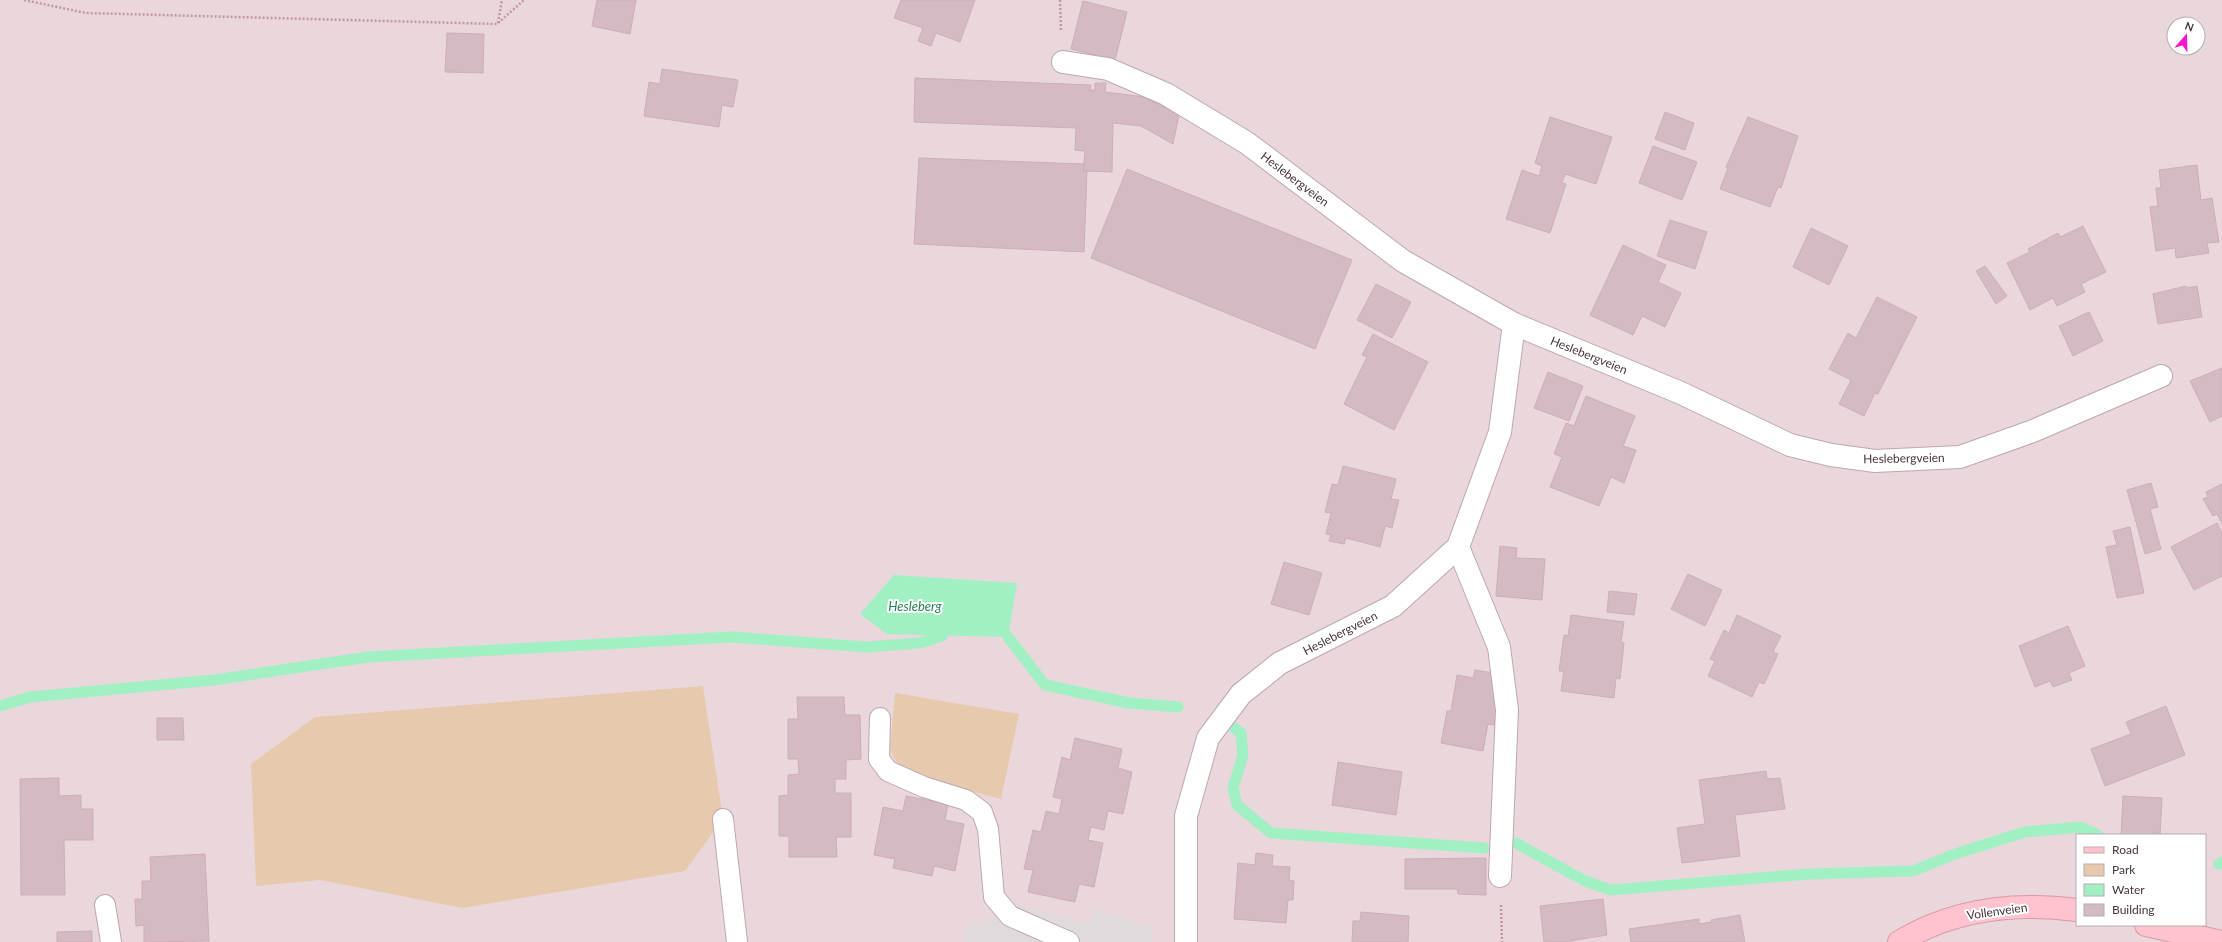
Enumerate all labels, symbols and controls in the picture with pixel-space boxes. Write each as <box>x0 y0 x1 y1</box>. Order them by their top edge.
north arrow <box>2166 16 2206 56</box>
text: N <box>2183 19 2196 34</box>
street label: Heslebergveien <box>1258 148 1332 210</box>
street label: Heslebergveien <box>1548 333 1630 377</box>
street label: Heslebergveien <box>1863 450 1945 466</box>
water label: Hesleberg <box>888 598 942 614</box>
street label: Heslebergveien <box>1300 608 1380 658</box>
legend <box>2076 834 2206 926</box>
text: Road <box>2112 842 2139 857</box>
text: Park <box>2112 862 2136 877</box>
text: Water <box>2112 882 2145 897</box>
street label: Vollenveien <box>1966 899 2028 923</box>
text: Building <box>2112 902 2155 917</box>

